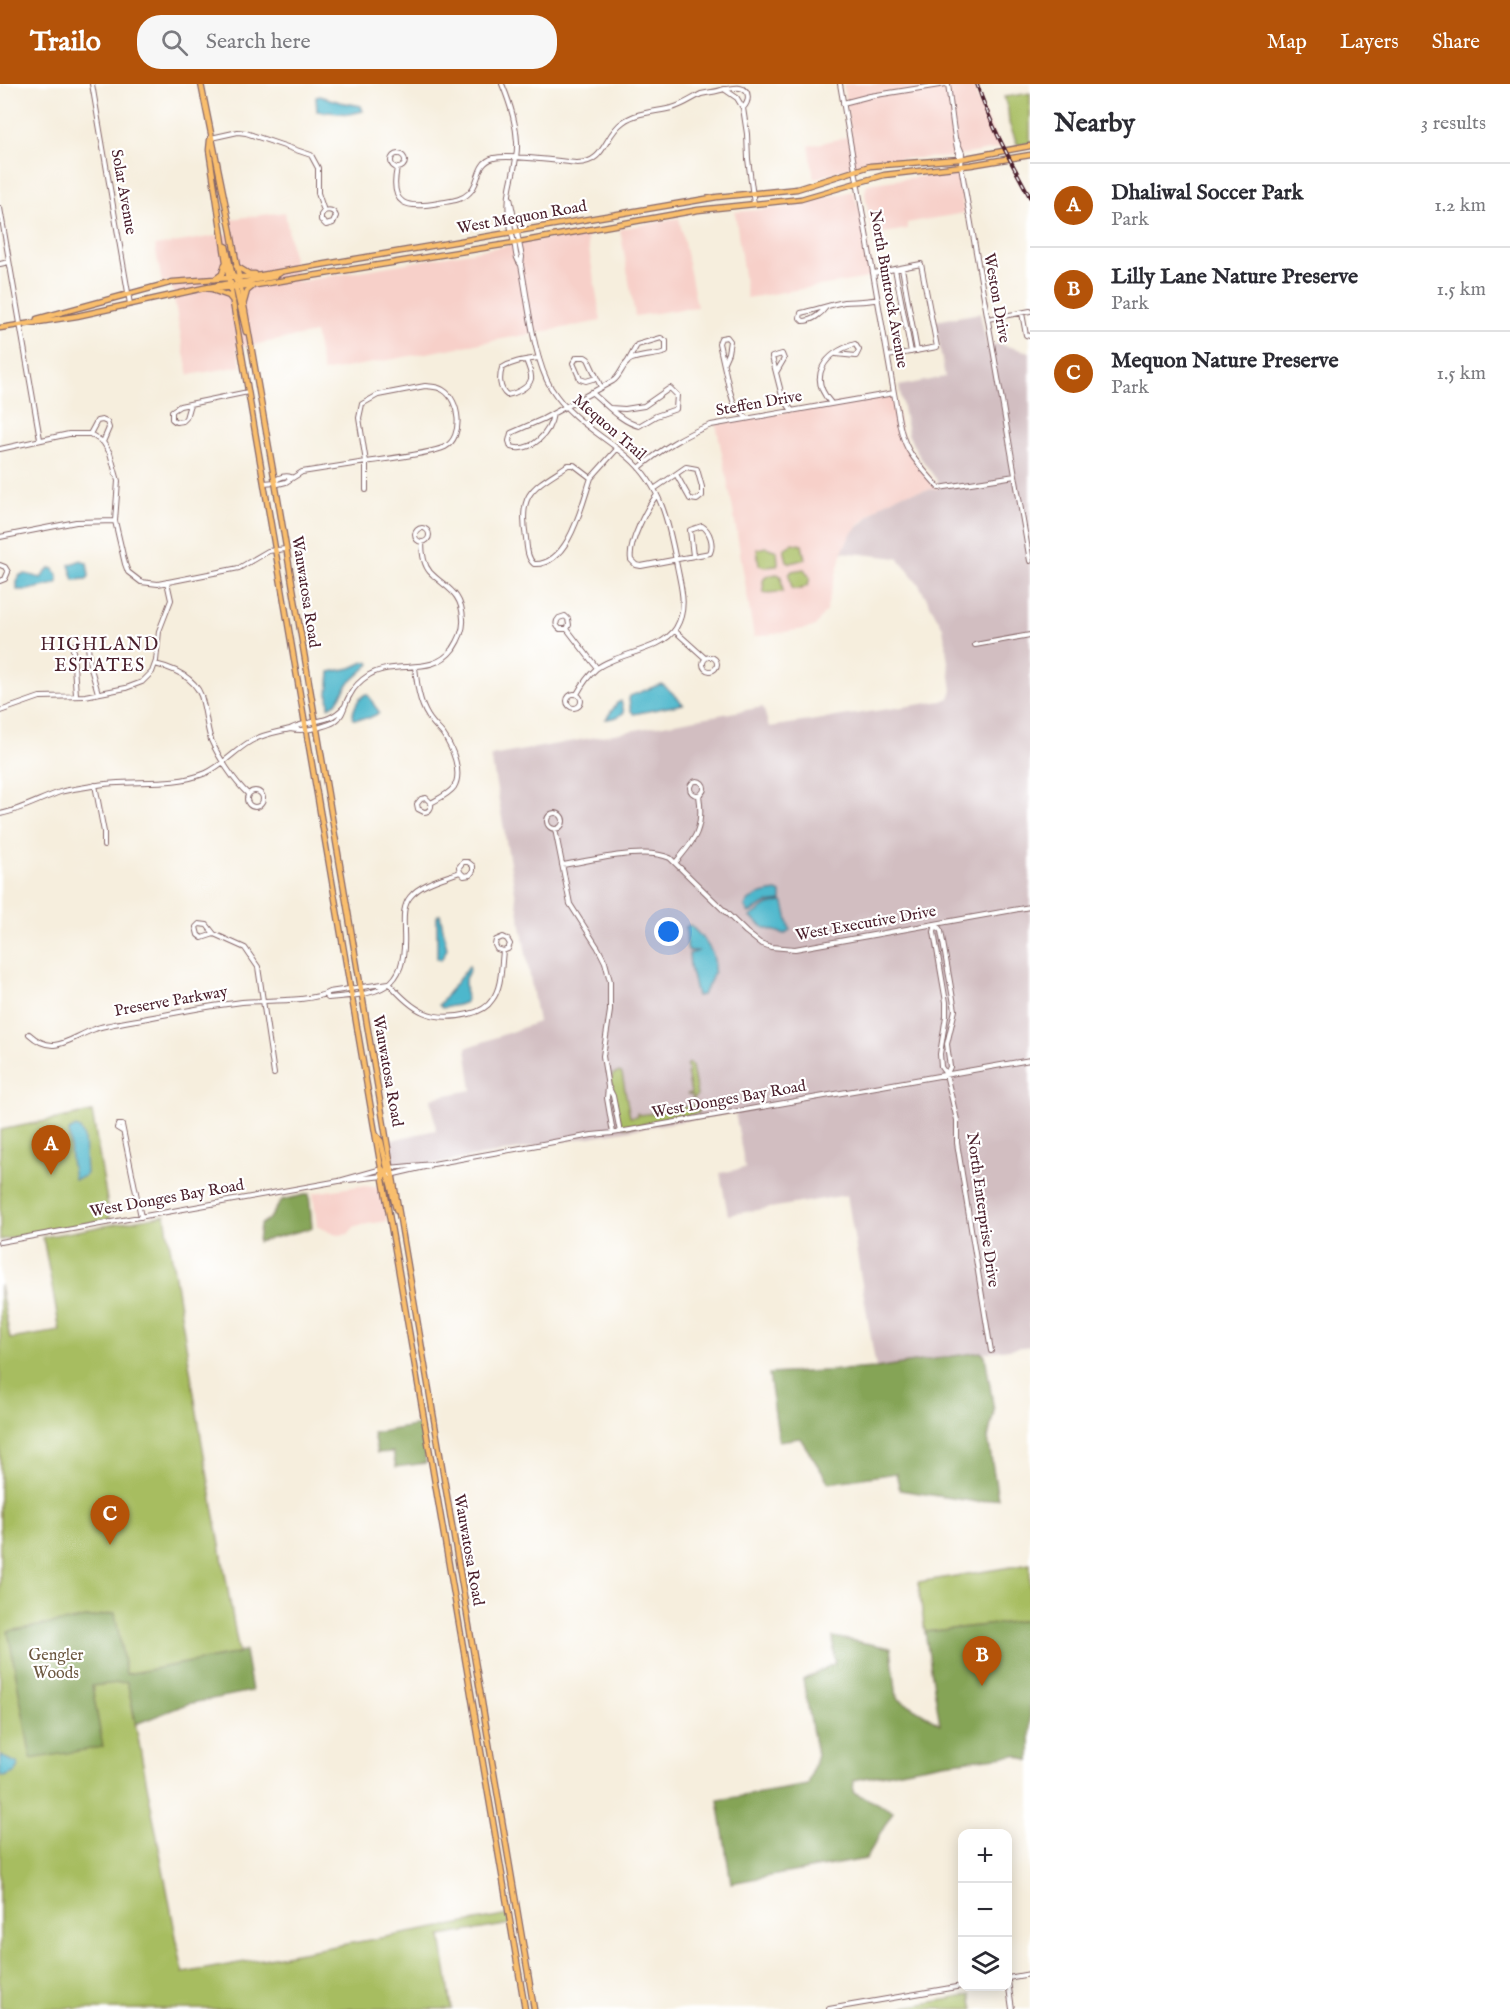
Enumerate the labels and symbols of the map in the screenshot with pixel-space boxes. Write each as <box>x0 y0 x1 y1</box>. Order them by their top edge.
street label: Solar Avenue <box>106 148 140 236</box>
street label: West Mequon Road <box>455 197 589 239</box>
street label: North Buntrock Avenue <box>864 208 912 370</box>
street label: Weston Drive <box>978 252 1014 344</box>
street label: Steffen Drive <box>714 387 804 421</box>
street label: Mequon Trail <box>568 391 650 466</box>
street label: Wauwatosa Road <box>286 535 324 650</box>
district label: HIGHLAND ESTATES <box>40 634 160 678</box>
street label: West Executive Drive <box>794 902 938 946</box>
your location <box>654 917 683 946</box>
street label: Preserve Parkway <box>113 982 229 1022</box>
street label: Wauwatosa Road <box>367 1014 407 1129</box>
street label: West Donges Bay Road <box>650 1076 808 1123</box>
pin: A <box>32 1126 70 1175</box>
street label: North Enterprise Drive <box>961 1131 1003 1289</box>
street label: West Donges Bay Road <box>88 1175 246 1222</box>
street label: Wauwatosa Road <box>448 1493 488 1608</box>
pin: C <box>90 1496 130 1545</box>
pin: B <box>962 1636 1002 1686</box>
park label: Gengler Woods <box>29 1646 84 1684</box>

